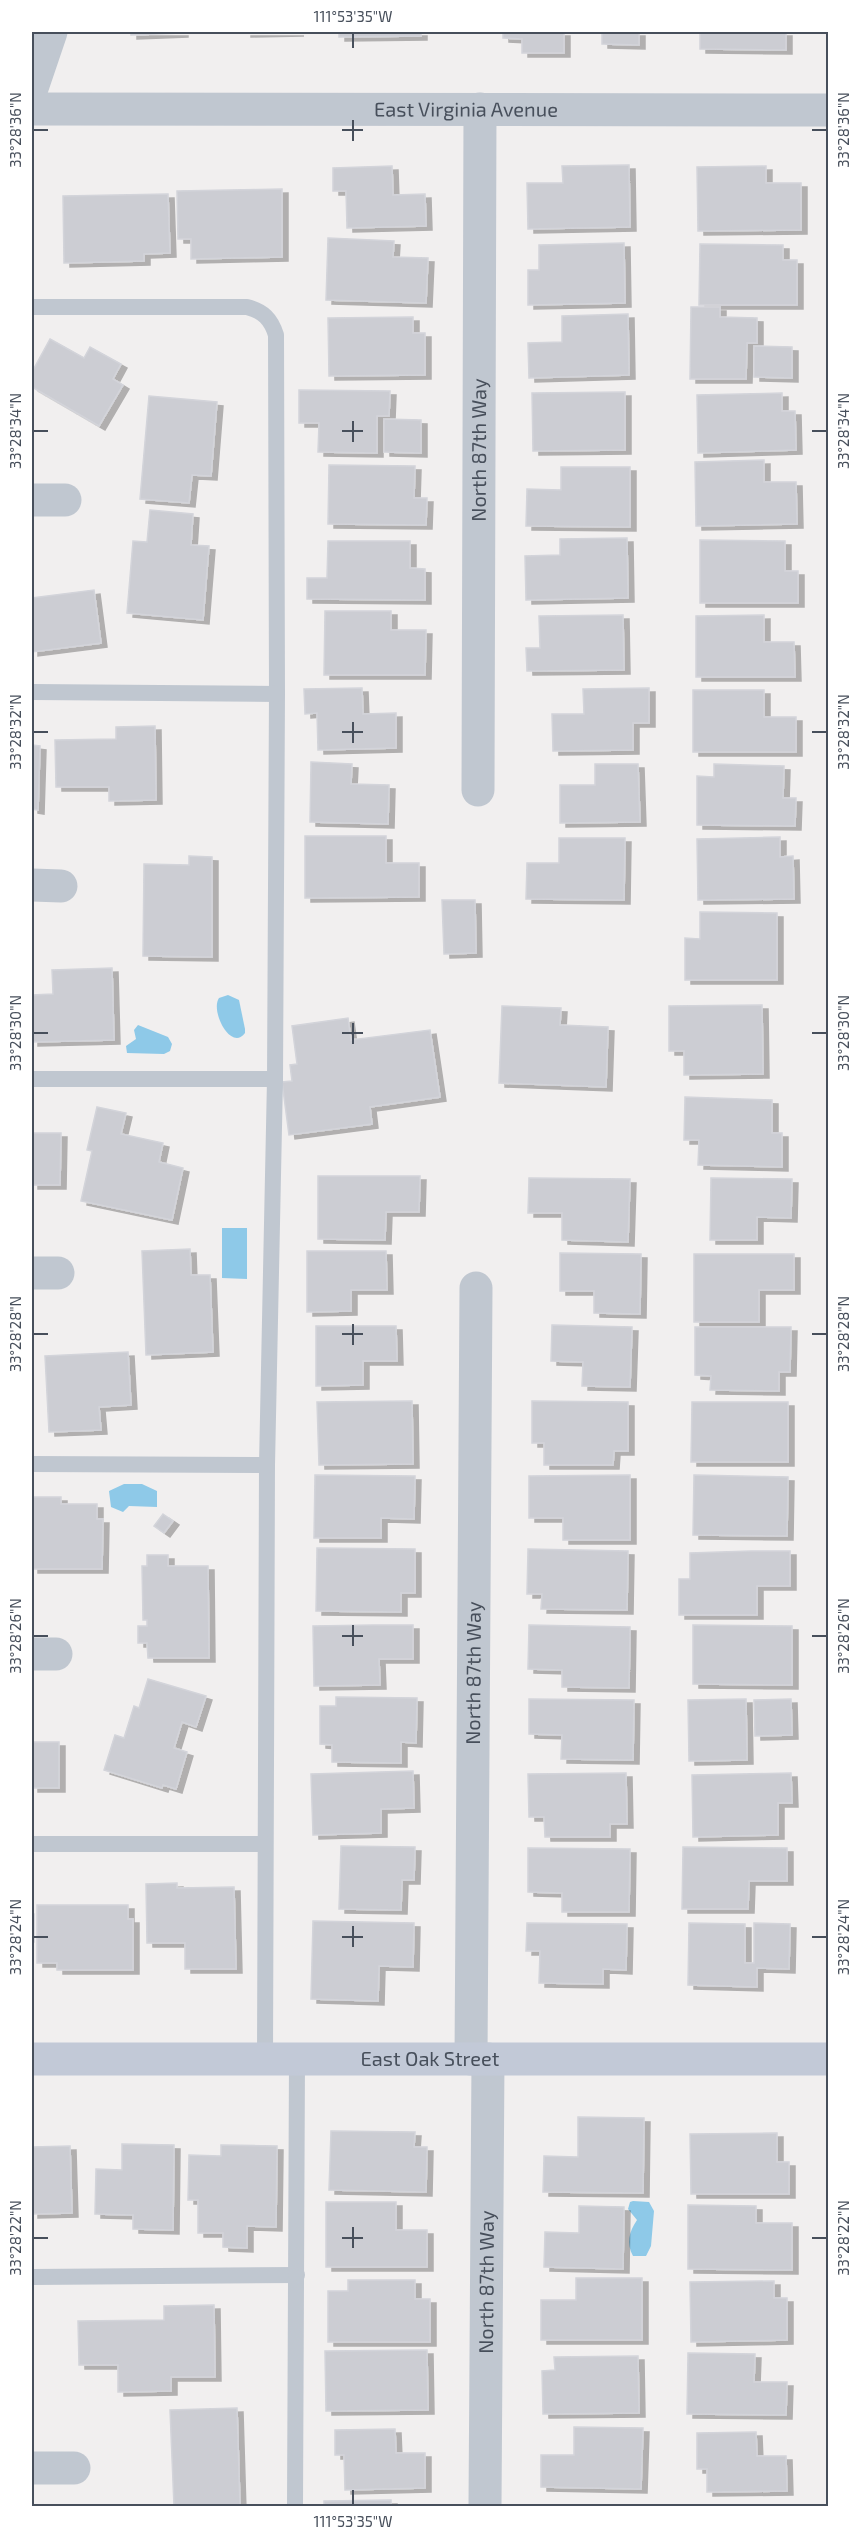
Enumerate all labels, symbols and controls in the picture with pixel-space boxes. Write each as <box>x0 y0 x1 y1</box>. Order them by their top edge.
text: 111°53'35"W <box>314 7 392 25</box>
text: 33°28'36"N <box>6 92 24 168</box>
text: 33°28'36"N <box>834 92 852 168</box>
street label: East Virginia Avenue <box>374 96 558 121</box>
street label: North 87th Way <box>466 378 490 522</box>
text: 33°28'34"N <box>6 393 24 469</box>
text: 33°28'34"N <box>834 393 852 469</box>
text: 33°28'32"N <box>6 694 24 770</box>
text: 33°28'32"N <box>834 694 852 770</box>
text: 33°28'30"N <box>6 995 24 1071</box>
text: 33°28'30"N <box>834 995 852 1071</box>
text: 33°28'28"N <box>6 1296 24 1372</box>
text: 33°28'28"N <box>834 1296 852 1372</box>
text: 33°28'26"N <box>6 1598 24 1674</box>
text: 33°28'26"N <box>834 1598 852 1674</box>
street label: North 87th Way <box>460 1601 485 1745</box>
text: 33°28'24"N <box>6 1899 24 1975</box>
text: 33°28'24"N <box>834 1899 852 1975</box>
street label: East Oak Street <box>361 2046 500 2070</box>
text: 33°28'22"N <box>6 2200 24 2276</box>
text: 33°28'22"N <box>834 2200 852 2276</box>
street label: North 87th Way <box>473 2210 498 2354</box>
text: 111°53'35"W <box>314 2512 392 2530</box>

